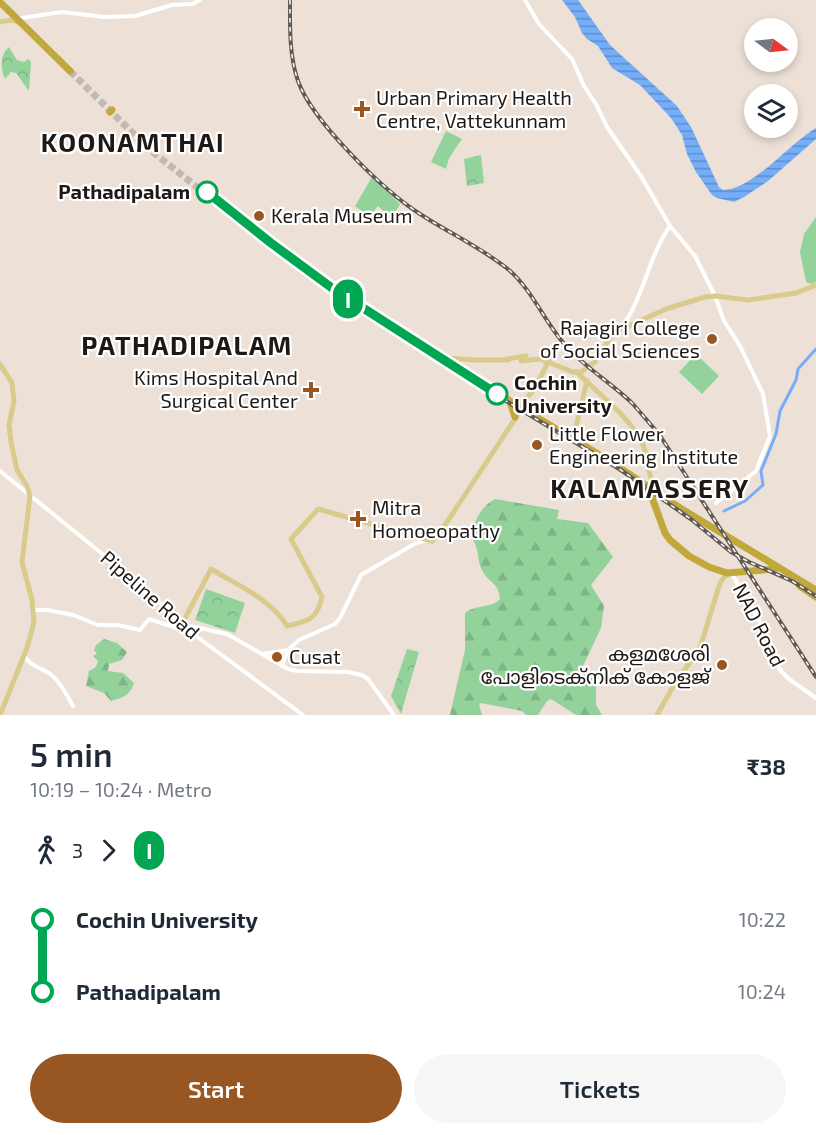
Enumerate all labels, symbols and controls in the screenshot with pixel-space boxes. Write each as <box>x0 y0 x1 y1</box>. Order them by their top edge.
north arrow <box>744 18 798 72</box>
map controls <box>744 18 798 138</box>
button: layers <box>744 84 798 138</box>
place label: Urban Primary Health Centre, Vattekunnam <box>376 85 572 132</box>
marker: Urban Primary Health Centre, Vattekunnam <box>353 100 371 118</box>
district label: KOONAMTHAI <box>41 126 225 157</box>
place label: Pathadipalam <box>58 179 190 203</box>
marker: Pathadipalam <box>196 181 218 203</box>
place label: Kerala Museum <box>271 203 412 227</box>
marker: Kerala Museum <box>252 209 266 223</box>
line badge: I <box>328 280 368 318</box>
text: I <box>345 287 351 312</box>
place label: Rajagiri College of Social Sciences <box>540 315 700 362</box>
district label: PATHADIPALAM <box>81 329 293 360</box>
marker: Rajagiri College of Social Sciences <box>705 332 719 346</box>
place label: Kims Hospital And Surgical Center <box>134 365 298 412</box>
place label: Cochin University <box>514 370 613 418</box>
marker: Kims Hospital And Surgical Center <box>302 381 320 399</box>
marker: Cochin University <box>486 383 508 405</box>
place label: Little Flower Engineering Institute <box>549 421 738 468</box>
marker: Little Flower Engineering Institute <box>530 438 544 452</box>
district label: KALAMASSERY <box>550 472 750 503</box>
place label: Mitra Homoeopathy <box>372 495 501 542</box>
marker: Mitra Homoeopathy <box>349 510 367 528</box>
street label: Pipeline Road <box>96 545 205 644</box>
street label: NAD Road <box>729 579 791 670</box>
place label: കളമശേരി പോളിടെക്നിക് കോളജ് <box>481 641 712 689</box>
place label: Cusat <box>289 644 341 668</box>
marker: Cusat <box>270 650 284 664</box>
marker: കളമശേരി പോളിടെക്നിക് കോളജ് <box>715 658 729 672</box>
text: 5 min <box>30 734 113 774</box>
text: ₹38 <box>747 753 786 779</box>
text: 10:19 – 10:24 · Metro <box>30 777 212 801</box>
icon: walk <box>30 834 63 867</box>
icon: forward <box>92 834 125 867</box>
text: 3 <box>72 838 83 862</box>
text: I <box>146 838 152 863</box>
text: Cochin University <box>76 906 258 932</box>
text: 10:22 <box>739 907 786 931</box>
text: Pathadipalam <box>76 978 221 1004</box>
text: 10:24 <box>738 979 786 1003</box>
button: Start <box>30 1054 402 1123</box>
button: Tickets <box>414 1054 786 1123</box>

